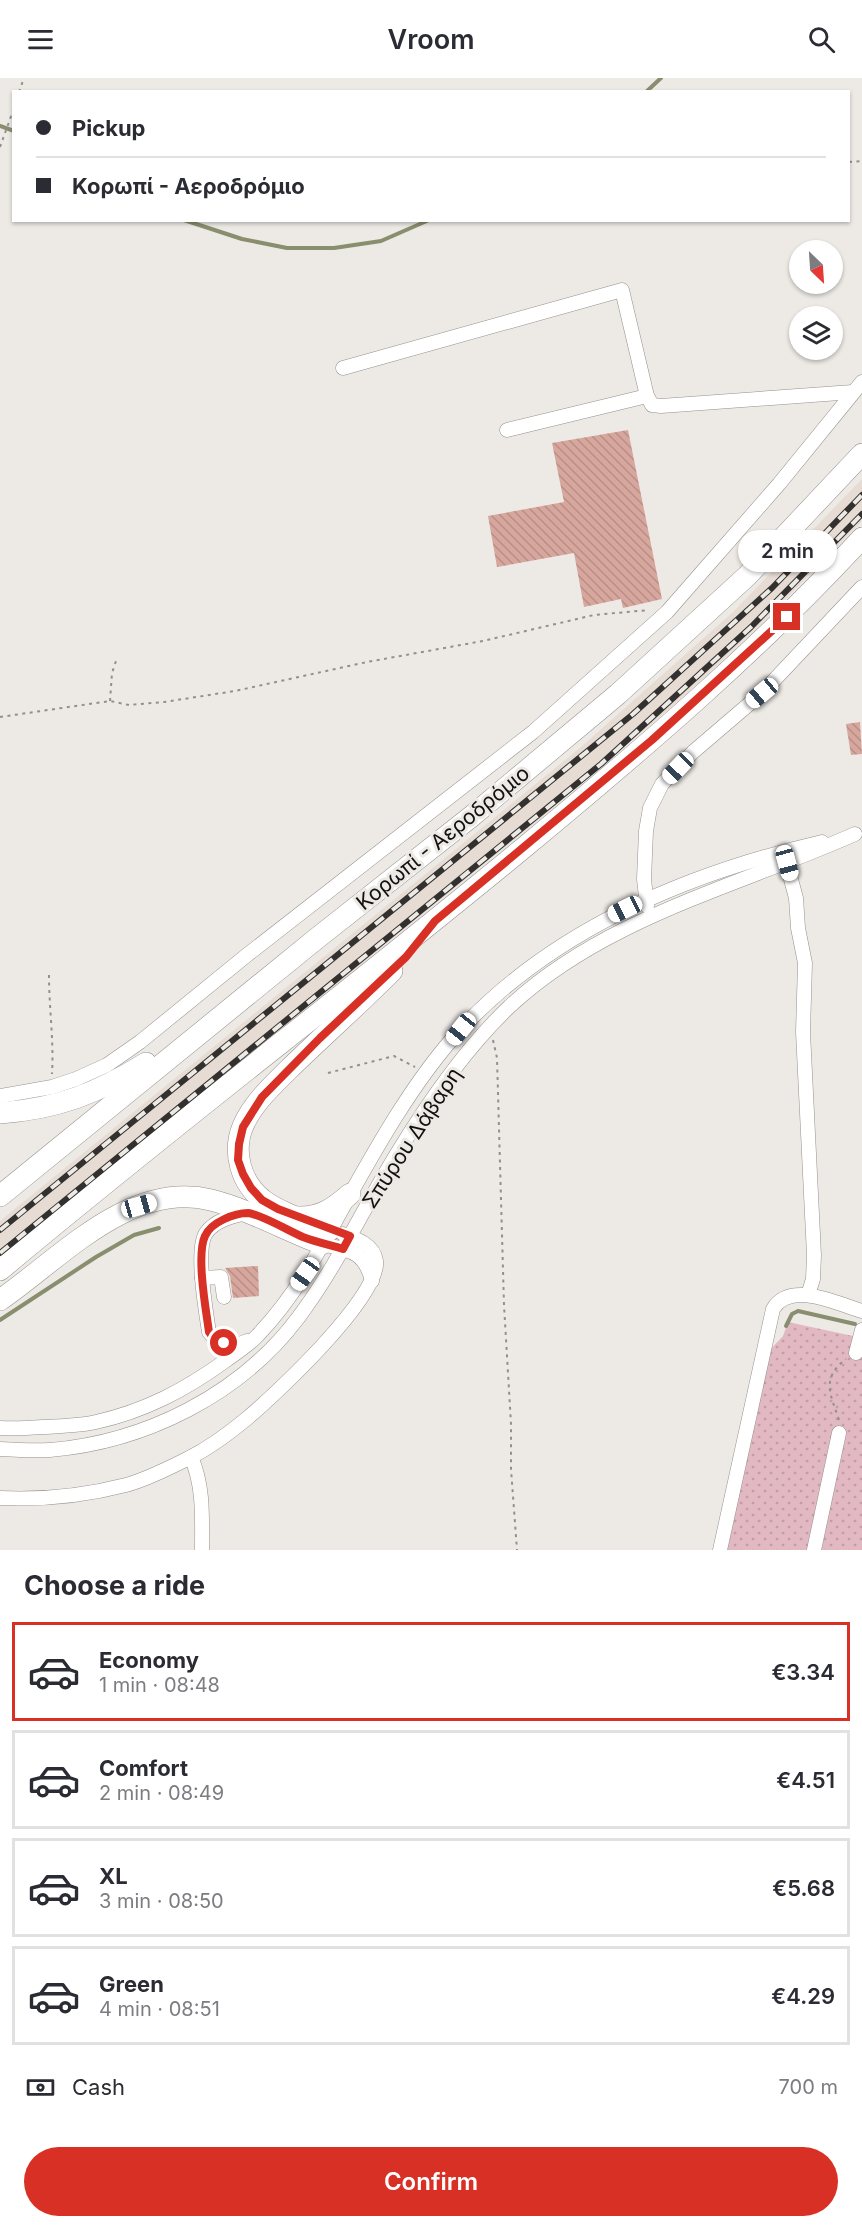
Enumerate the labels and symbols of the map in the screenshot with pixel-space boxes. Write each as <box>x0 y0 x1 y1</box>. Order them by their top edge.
north arrow <box>789 240 843 294</box>
callout: 2 min <box>738 530 836 572</box>
route end <box>773 603 800 630</box>
car <box>742 675 782 711</box>
car <box>659 749 697 787</box>
street label: Κορωπί - Αεροδρόμιο <box>351 760 534 915</box>
car <box>774 843 800 883</box>
car <box>605 893 645 925</box>
car <box>443 1009 479 1049</box>
street label: Σπύρου Δάβαρη <box>357 1063 466 1213</box>
car <box>119 1192 159 1220</box>
car <box>287 1254 323 1294</box>
route start <box>210 1329 237 1356</box>

